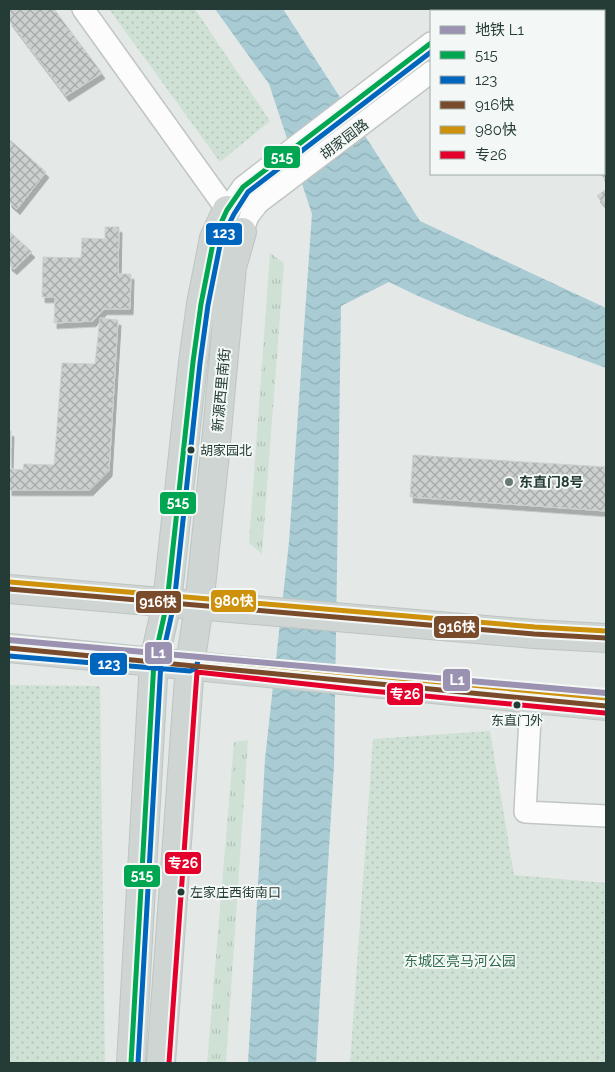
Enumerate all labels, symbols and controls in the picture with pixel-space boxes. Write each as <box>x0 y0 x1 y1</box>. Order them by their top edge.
legend <box>430 10 605 175</box>
text: 地铁 L1 <box>475 21 525 39</box>
text: 515 <box>475 46 498 64</box>
text: 123 <box>475 71 497 89</box>
text: 916快 <box>475 96 514 114</box>
street label: 胡家园路 <box>317 116 371 162</box>
text: 980快 <box>475 121 517 139</box>
line badge: 515 <box>263 145 301 169</box>
text: 专26 <box>475 146 507 164</box>
text: 515 <box>271 149 293 165</box>
line badge: 123 <box>205 222 243 246</box>
text: 123 <box>213 225 235 241</box>
street label: 新源西里南街 <box>209 347 233 433</box>
place label: 胡家园北 <box>200 443 252 458</box>
marker: 胡家园北 <box>186 445 196 455</box>
place label: 东直门8号 <box>519 474 583 490</box>
marker: 东直门8号 <box>503 476 515 488</box>
line badge: 515 <box>159 491 197 515</box>
text: 515 <box>167 494 189 510</box>
line badge: 980快 <box>210 589 257 613</box>
line badge: 916快 <box>135 590 182 614</box>
text: 980快 <box>214 593 254 609</box>
text: 916快 <box>139 594 177 610</box>
line badge: 916快 <box>433 615 480 639</box>
text: 916快 <box>438 619 476 635</box>
line badge: L1 <box>144 641 173 665</box>
text: L1 <box>150 645 166 661</box>
line badge: 123 <box>89 652 128 676</box>
text: 123 <box>98 656 120 672</box>
line badge: L1 <box>442 668 471 692</box>
text: L1 <box>449 672 465 688</box>
line badge: 专26 <box>386 682 424 706</box>
text: 专26 <box>390 686 420 702</box>
marker: 东直门外 <box>512 700 522 710</box>
place label: 东直门外 <box>491 713 543 728</box>
line badge: 专26 <box>164 851 202 875</box>
text: 专26 <box>168 855 198 871</box>
line badge: 515 <box>123 864 161 888</box>
text: 515 <box>131 867 153 883</box>
place label: 左家庄西街南口 <box>190 885 281 900</box>
marker: 左家庄西街南口 <box>176 887 186 897</box>
park label: 东城区亮马河公园 <box>404 953 516 969</box>

